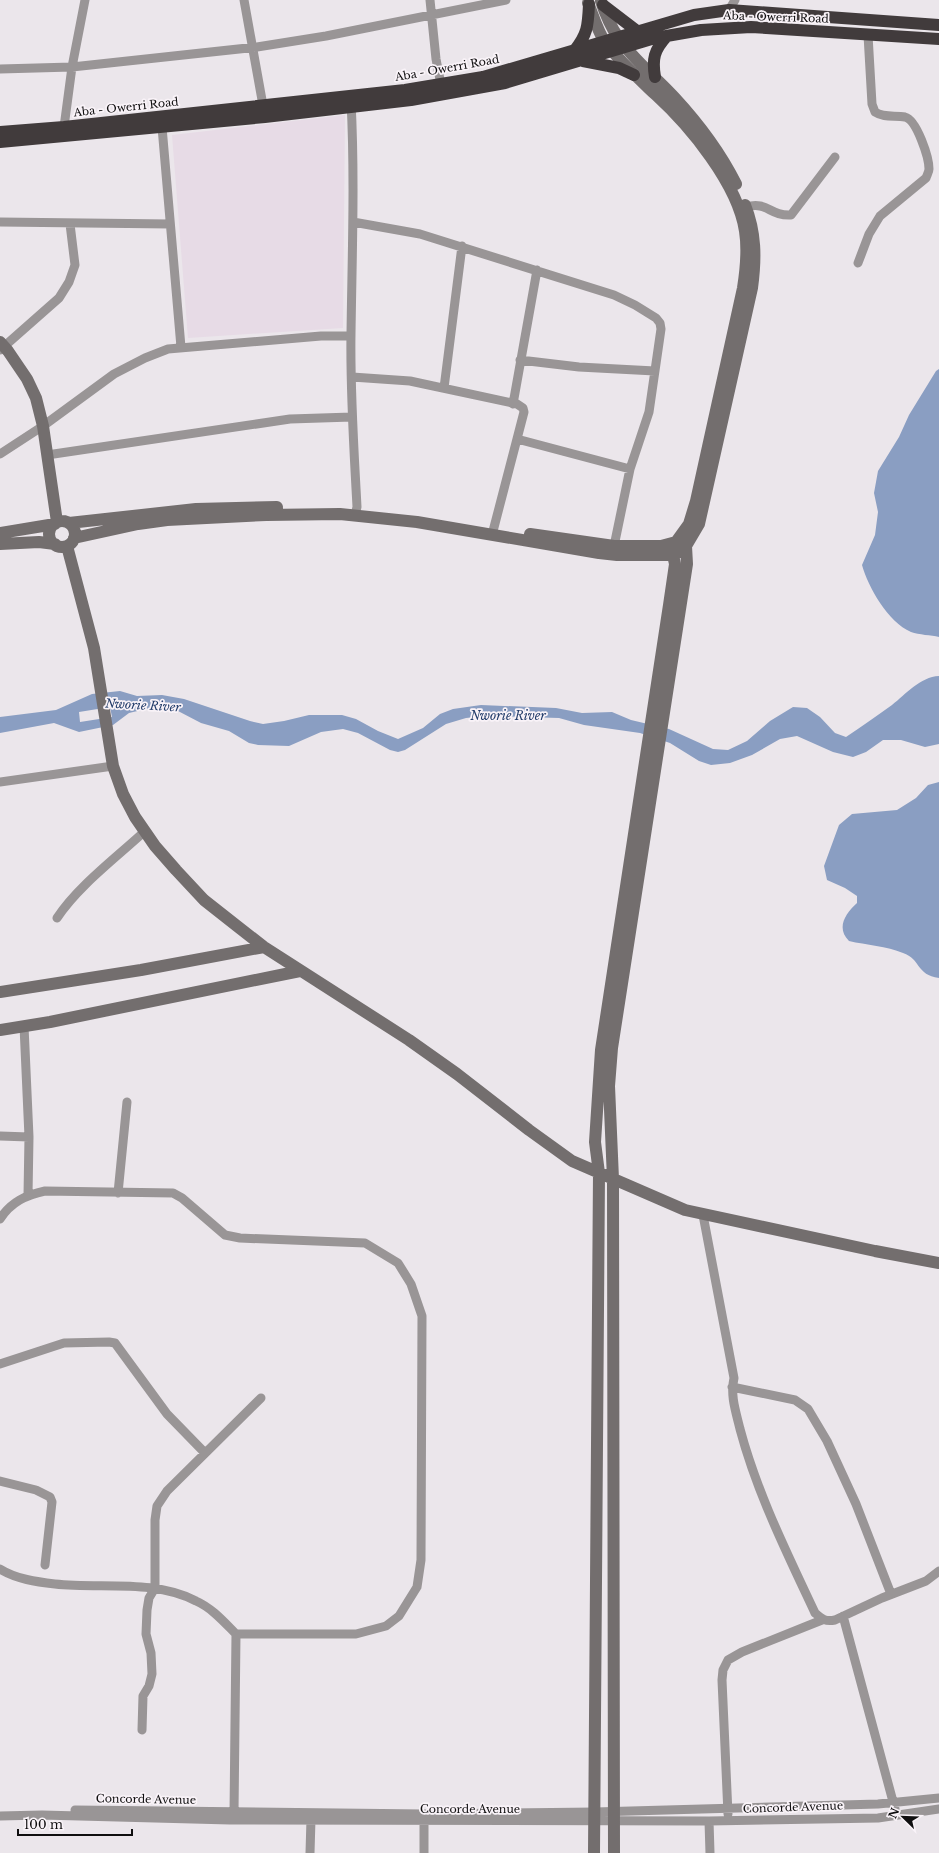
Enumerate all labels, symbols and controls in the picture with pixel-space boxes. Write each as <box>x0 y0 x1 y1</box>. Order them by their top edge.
street label: Aba - Owerri Road <box>722 8 830 26</box>
street label: Aba - Owerri Road <box>393 52 501 84</box>
street label: Aba - Owerri Road <box>72 94 180 120</box>
water label: Nworie River <box>104 695 182 714</box>
water label: Nworie River <box>469 708 546 723</box>
street label: Concorde Avenue <box>96 1791 196 1807</box>
north arrow <box>883 1797 923 1837</box>
street label: Concorde Avenue <box>743 1798 843 1816</box>
street label: Concorde Avenue <box>420 1802 520 1816</box>
text: N <box>885 1805 903 1821</box>
scale bar <box>18 1811 132 1837</box>
text: 100 m <box>24 1817 63 1832</box>

